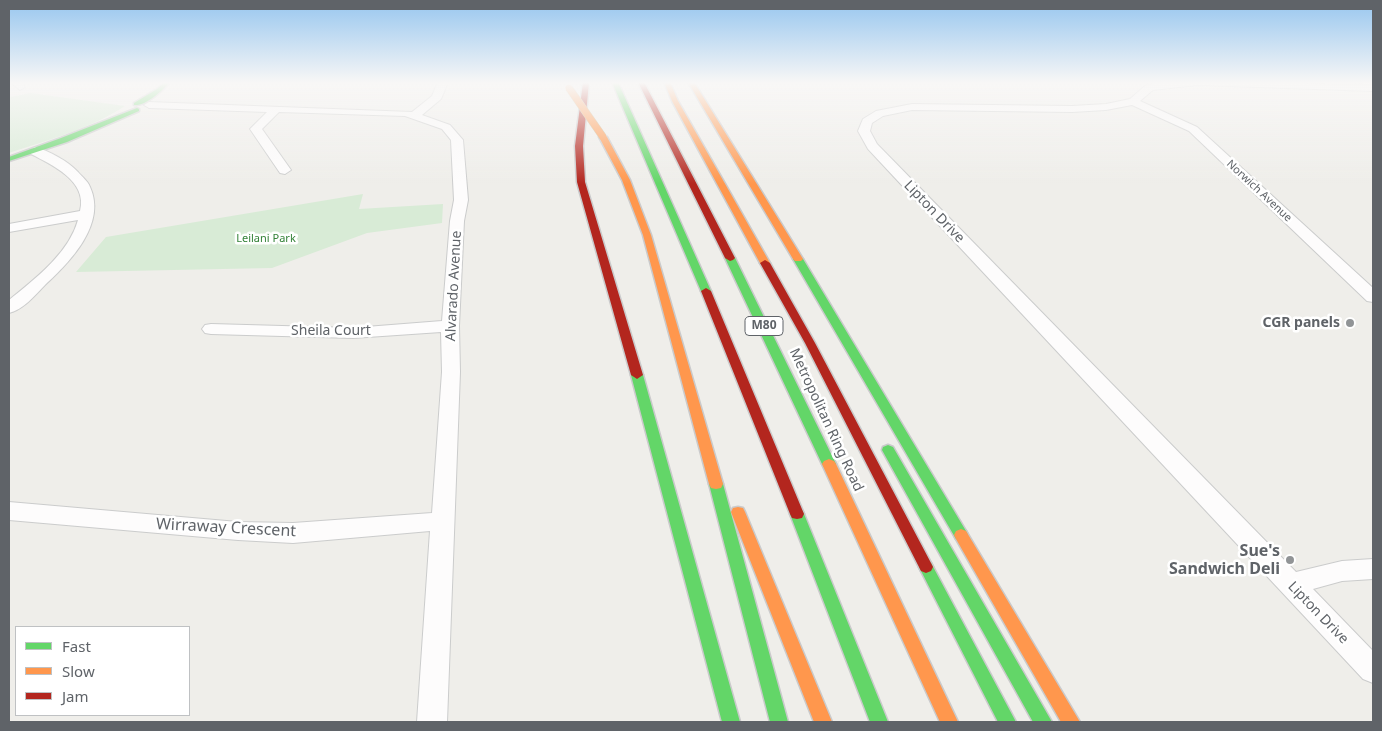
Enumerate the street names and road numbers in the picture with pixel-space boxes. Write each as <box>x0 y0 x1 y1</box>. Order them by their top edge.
street label: Norwich Avenue <box>1224 157 1294 225</box>
street label: Lipton Drive <box>900 177 968 247</box>
street label: Alvarado Avenue <box>443 230 465 342</box>
road number: M80 <box>745 316 783 336</box>
street label: Sheila Court <box>291 323 371 339</box>
street label: Metropolitan Ring Road <box>785 346 867 494</box>
street label: Wirraway Crescent <box>155 515 297 541</box>
street label: Lipton Drive <box>1284 578 1352 648</box>

